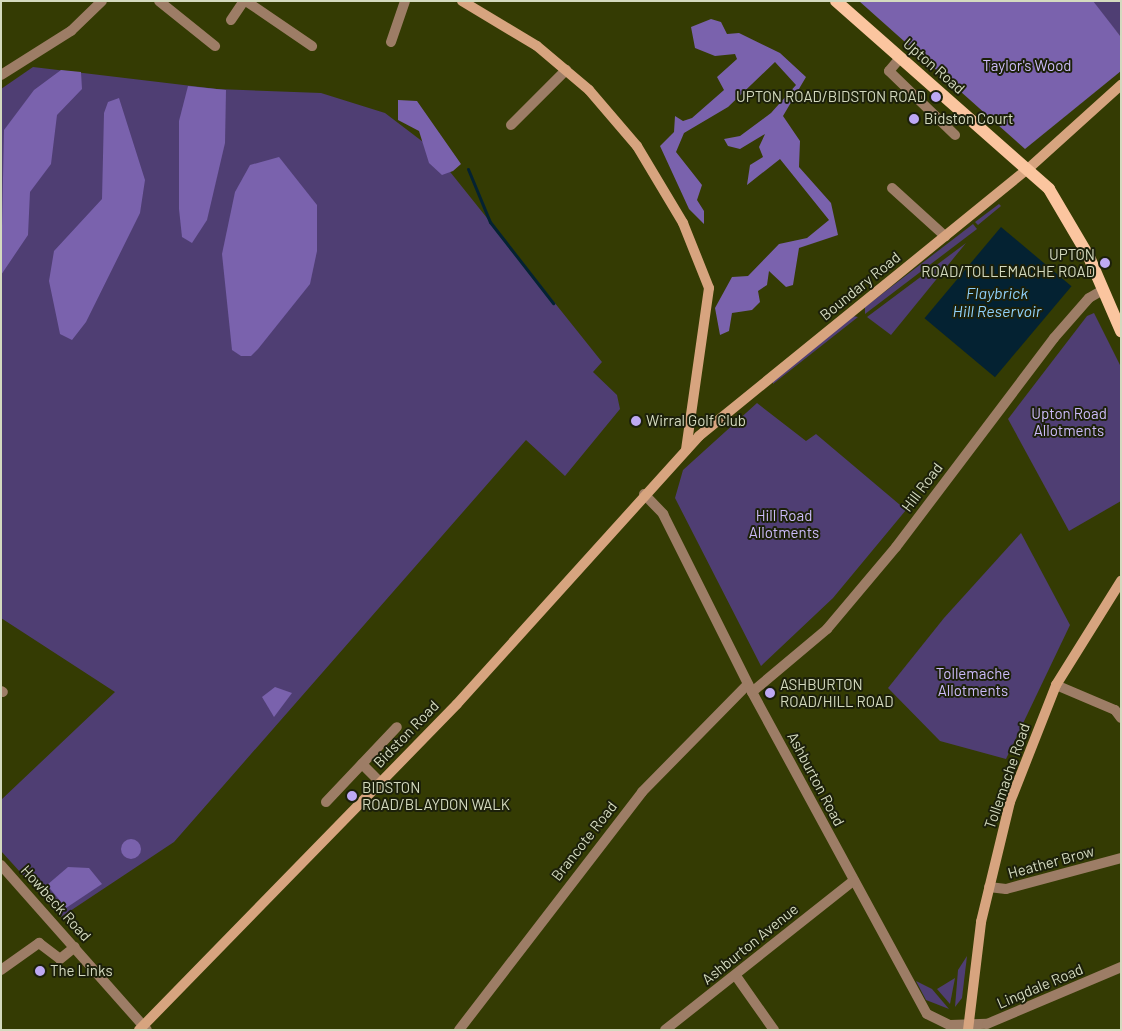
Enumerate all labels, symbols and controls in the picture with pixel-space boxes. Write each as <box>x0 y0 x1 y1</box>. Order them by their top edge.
street label: Upton Road <box>900 34 968 98</box>
park label: Taylor's Wood <box>982 57 1072 75</box>
place label: UPTON ROAD/BIDSTON ROAD <box>736 88 926 106</box>
marker: UPTON ROAD/BIDSTON ROAD <box>930 91 942 103</box>
place label: Bidston Court <box>924 110 1014 128</box>
marker: Bidston Court <box>908 113 920 125</box>
place label: UPTON ROAD/TOLLEMACHE ROAD <box>921 245 1095 280</box>
street label: Boundary Road <box>816 248 904 324</box>
marker: UPTON ROAD/TOLLEMACHE ROAD <box>1099 257 1111 269</box>
water label: Flaybrick Hill Reservoir <box>953 283 1041 321</box>
park label: Upton Road Allotments <box>1031 404 1107 439</box>
place label: Wirral Golf Club <box>646 412 746 430</box>
marker: Wirral Golf Club <box>630 415 642 427</box>
street label: Hill Road <box>898 459 946 515</box>
park label: Hill Road Allotments <box>749 506 819 541</box>
park label: Tollemache Allotments <box>936 664 1010 699</box>
place label: ASHBURTON ROAD/HILL ROAD <box>780 675 893 710</box>
marker: ASHBURTON ROAD/HILL ROAD <box>764 687 776 699</box>
street label: Bidston Road <box>370 697 442 771</box>
street label: Tollemache Road <box>980 721 1034 831</box>
street label: Ashburton Road <box>784 729 848 829</box>
place label: BIDSTON ROAD/BLAYDON WALK <box>362 778 510 813</box>
marker: BIDSTON ROAD/BLAYDON WALK <box>346 790 358 802</box>
street label: Brancote Road <box>547 798 621 884</box>
street label: Heather Brow <box>1006 842 1096 882</box>
street label: Howbeck Road <box>17 861 95 945</box>
street label: Ashburton Avenue <box>698 900 802 988</box>
street label: Lingdale Road <box>994 960 1086 1012</box>
place label: The Links <box>50 962 113 980</box>
marker: The Links <box>34 965 46 977</box>

